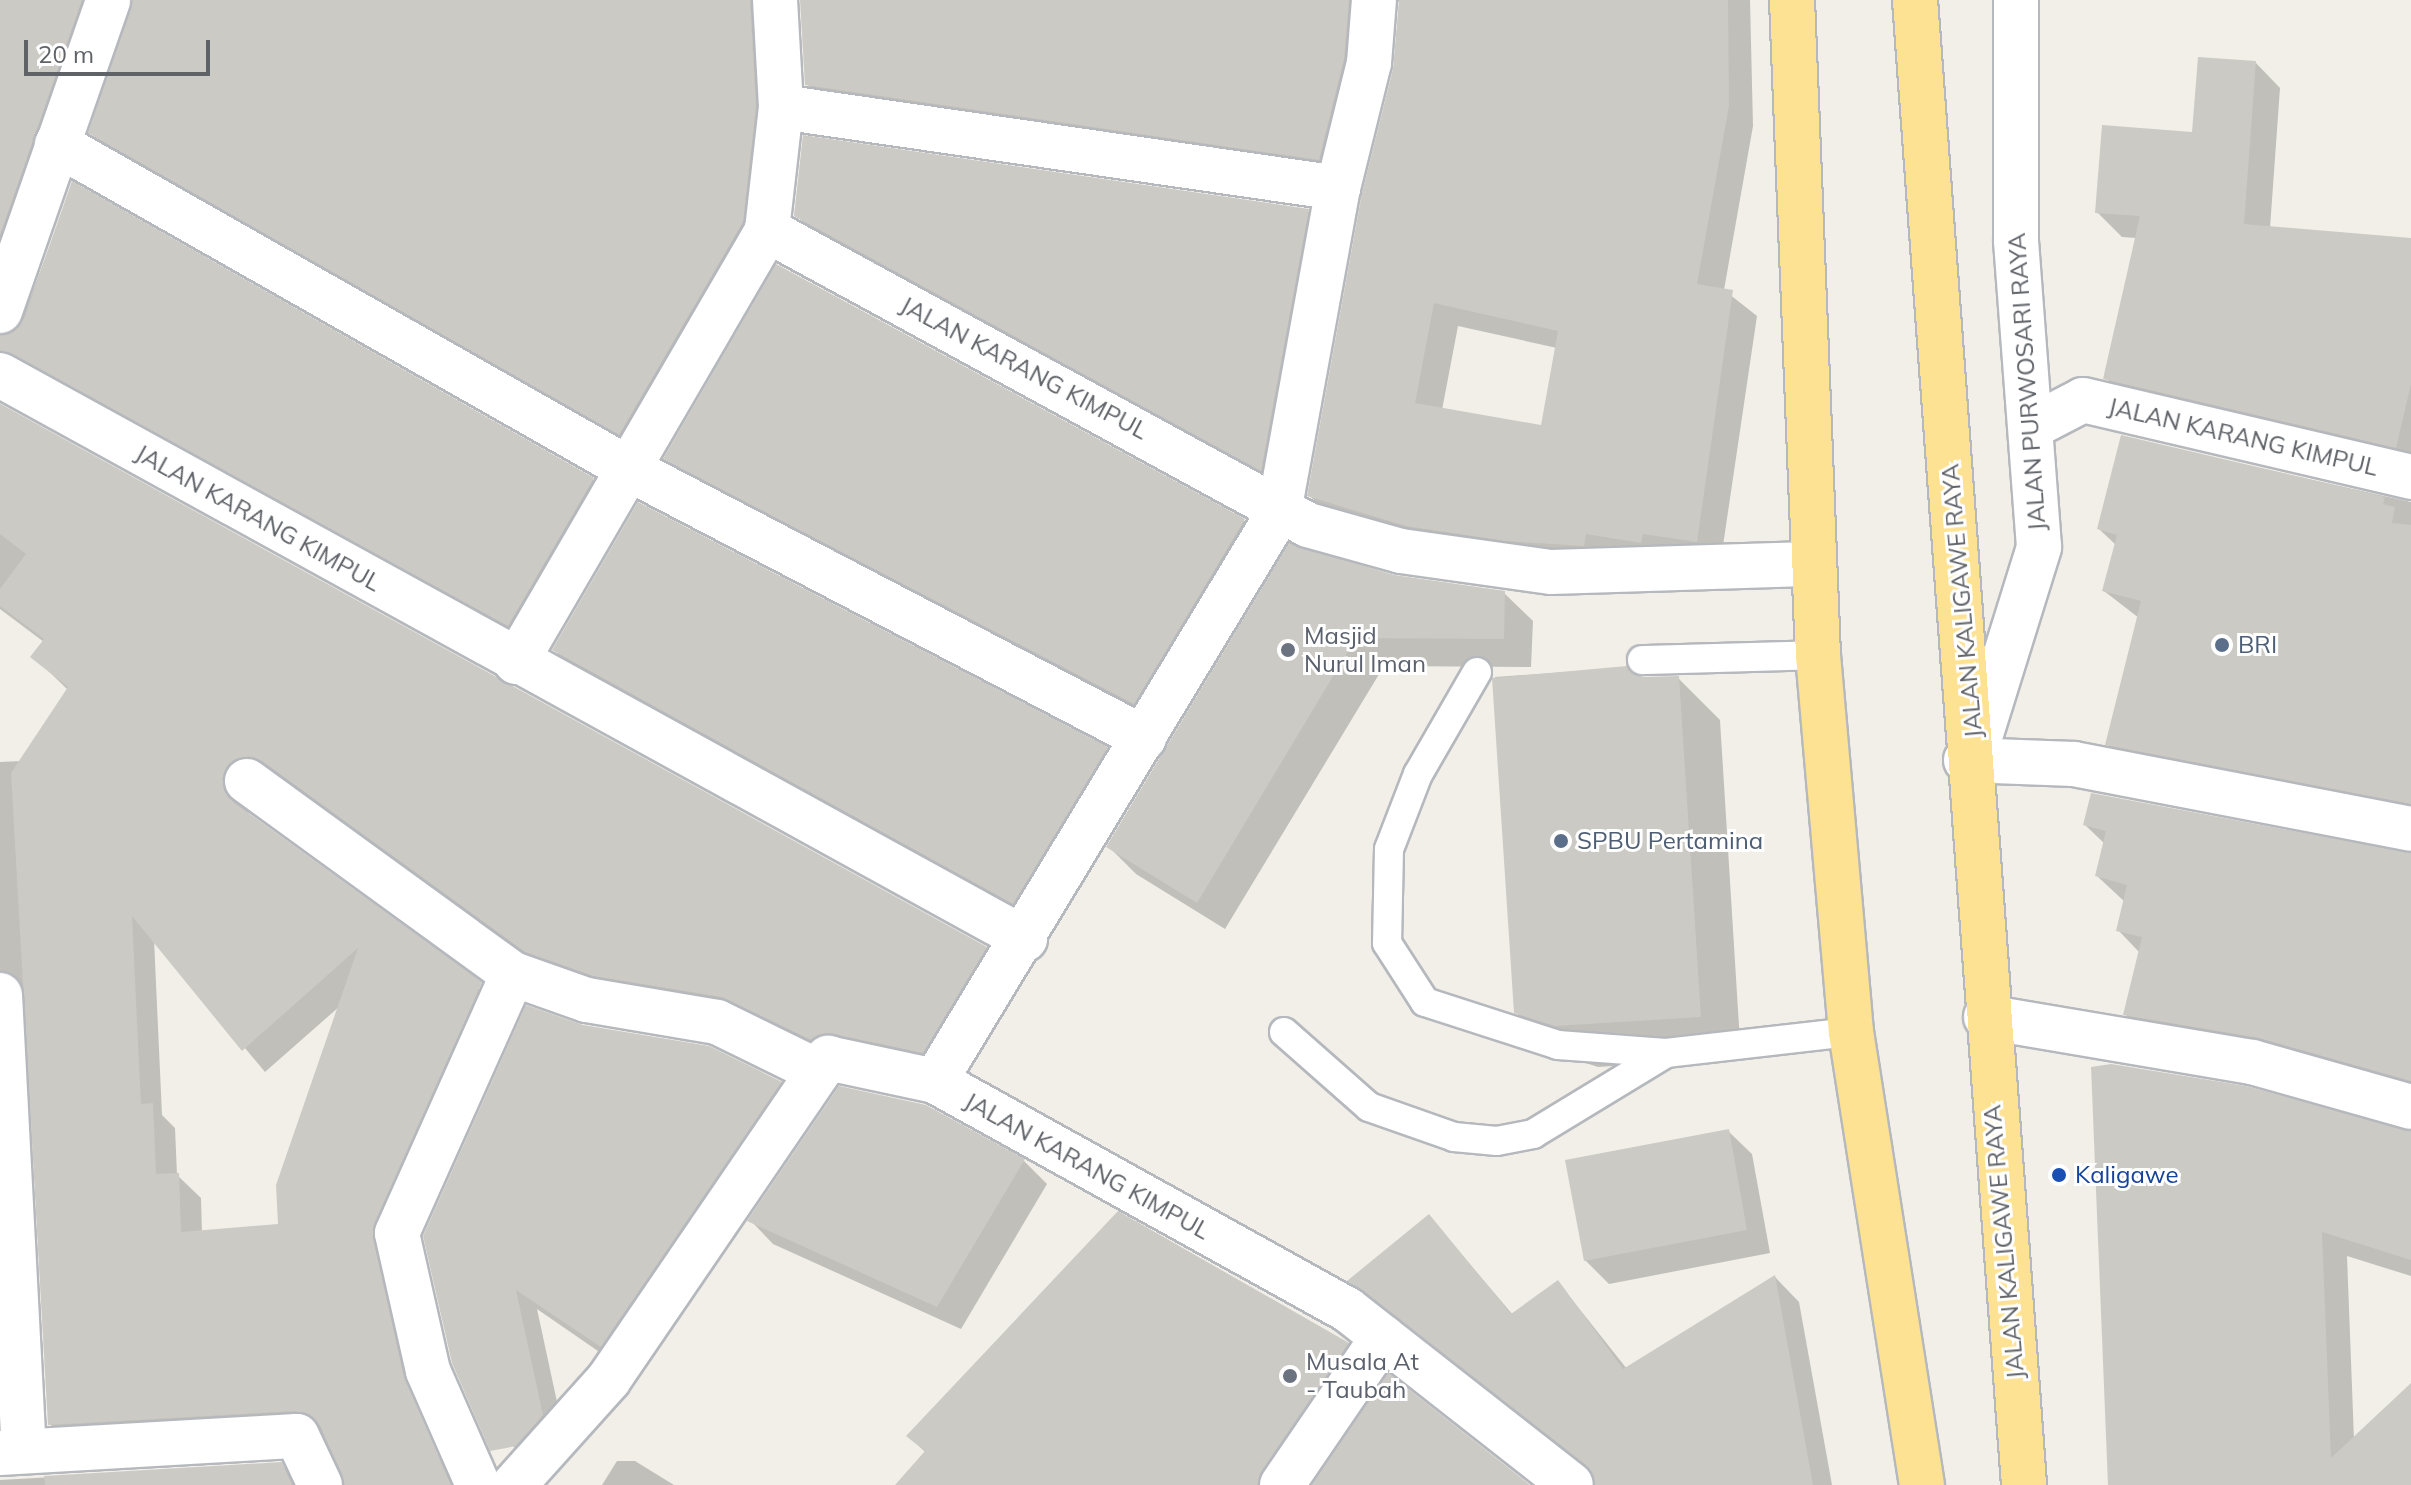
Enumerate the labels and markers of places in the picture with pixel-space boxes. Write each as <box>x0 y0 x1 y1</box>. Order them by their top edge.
place label: Masjid Nurul Iman <box>1304 622 1426 678</box>
place label: BRI <box>2238 631 2277 659</box>
marker: BRI <box>2213 636 2231 654</box>
marker: Masjid Nurul Iman <box>1279 641 1297 659</box>
place label: SPBU Pertamina <box>1577 827 1763 855</box>
marker: SPBU Pertamina <box>1552 832 1570 850</box>
place label: Kaligawe <box>2075 1161 2179 1189</box>
marker: Kaligawe <box>2050 1166 2068 1184</box>
place label: Musala At - Taubah <box>1306 1348 1419 1404</box>
marker: Musala At - Taubah <box>1281 1367 1299 1385</box>

